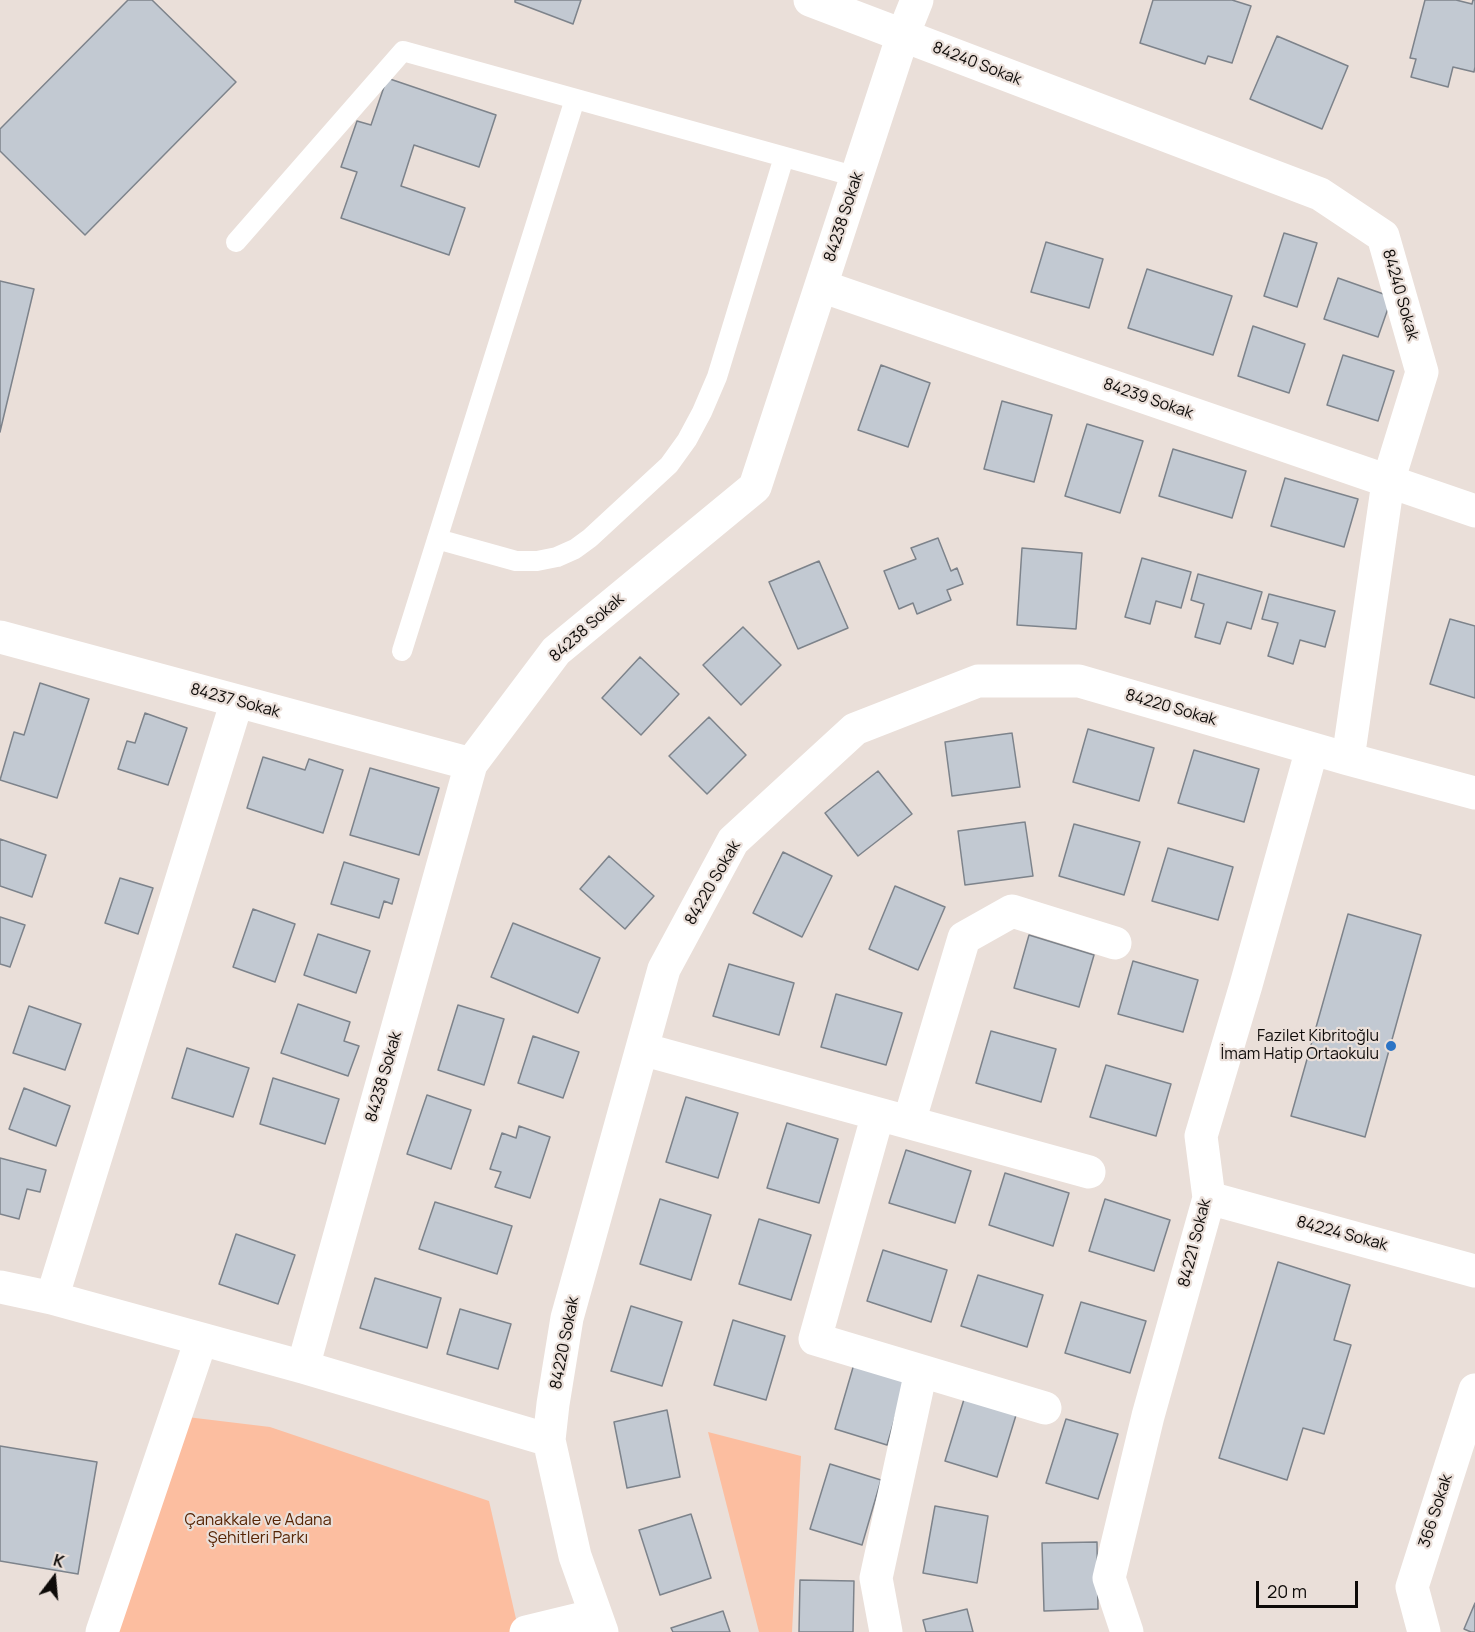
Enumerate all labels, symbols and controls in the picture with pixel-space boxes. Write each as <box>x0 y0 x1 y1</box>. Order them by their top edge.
street label: 84240 Sokak <box>930 38 1024 90</box>
street label: 84238 Sokak <box>820 170 868 264</box>
street label: 84240 Sokak <box>1378 247 1422 343</box>
street label: 84239 Sokak <box>1100 375 1196 423</box>
street label: 84238 Sokak <box>546 590 628 666</box>
street label: 84237 Sokak <box>188 680 282 722</box>
street label: 84220 Sokak <box>1123 686 1219 730</box>
street label: 84220 Sokak <box>681 837 745 929</box>
place label: Fazilet Kibritoğlu İmam Hatip Ortaokulu <box>1221 1027 1379 1065</box>
street label: 84238 Sokak <box>362 1030 406 1124</box>
marker: Fazilet Kibritoğlu İmam Hatip Ortaokulu <box>1384 1039 1398 1053</box>
street label: 84221 Sokak <box>1175 1197 1215 1289</box>
street label: 84224 Sokak <box>1294 1213 1390 1255</box>
street label: 84220 Sokak <box>547 1295 583 1391</box>
street label: 366 Sokak <box>1415 1472 1457 1550</box>
park label: Çanakkale ve Adana Şehitleri Parkı <box>184 1511 332 1549</box>
north arrow <box>24 1548 84 1608</box>
text: K <box>51 1549 67 1573</box>
scale bar <box>1259 1569 1361 1607</box>
text: 20 m <box>1267 1579 1307 1603</box>

